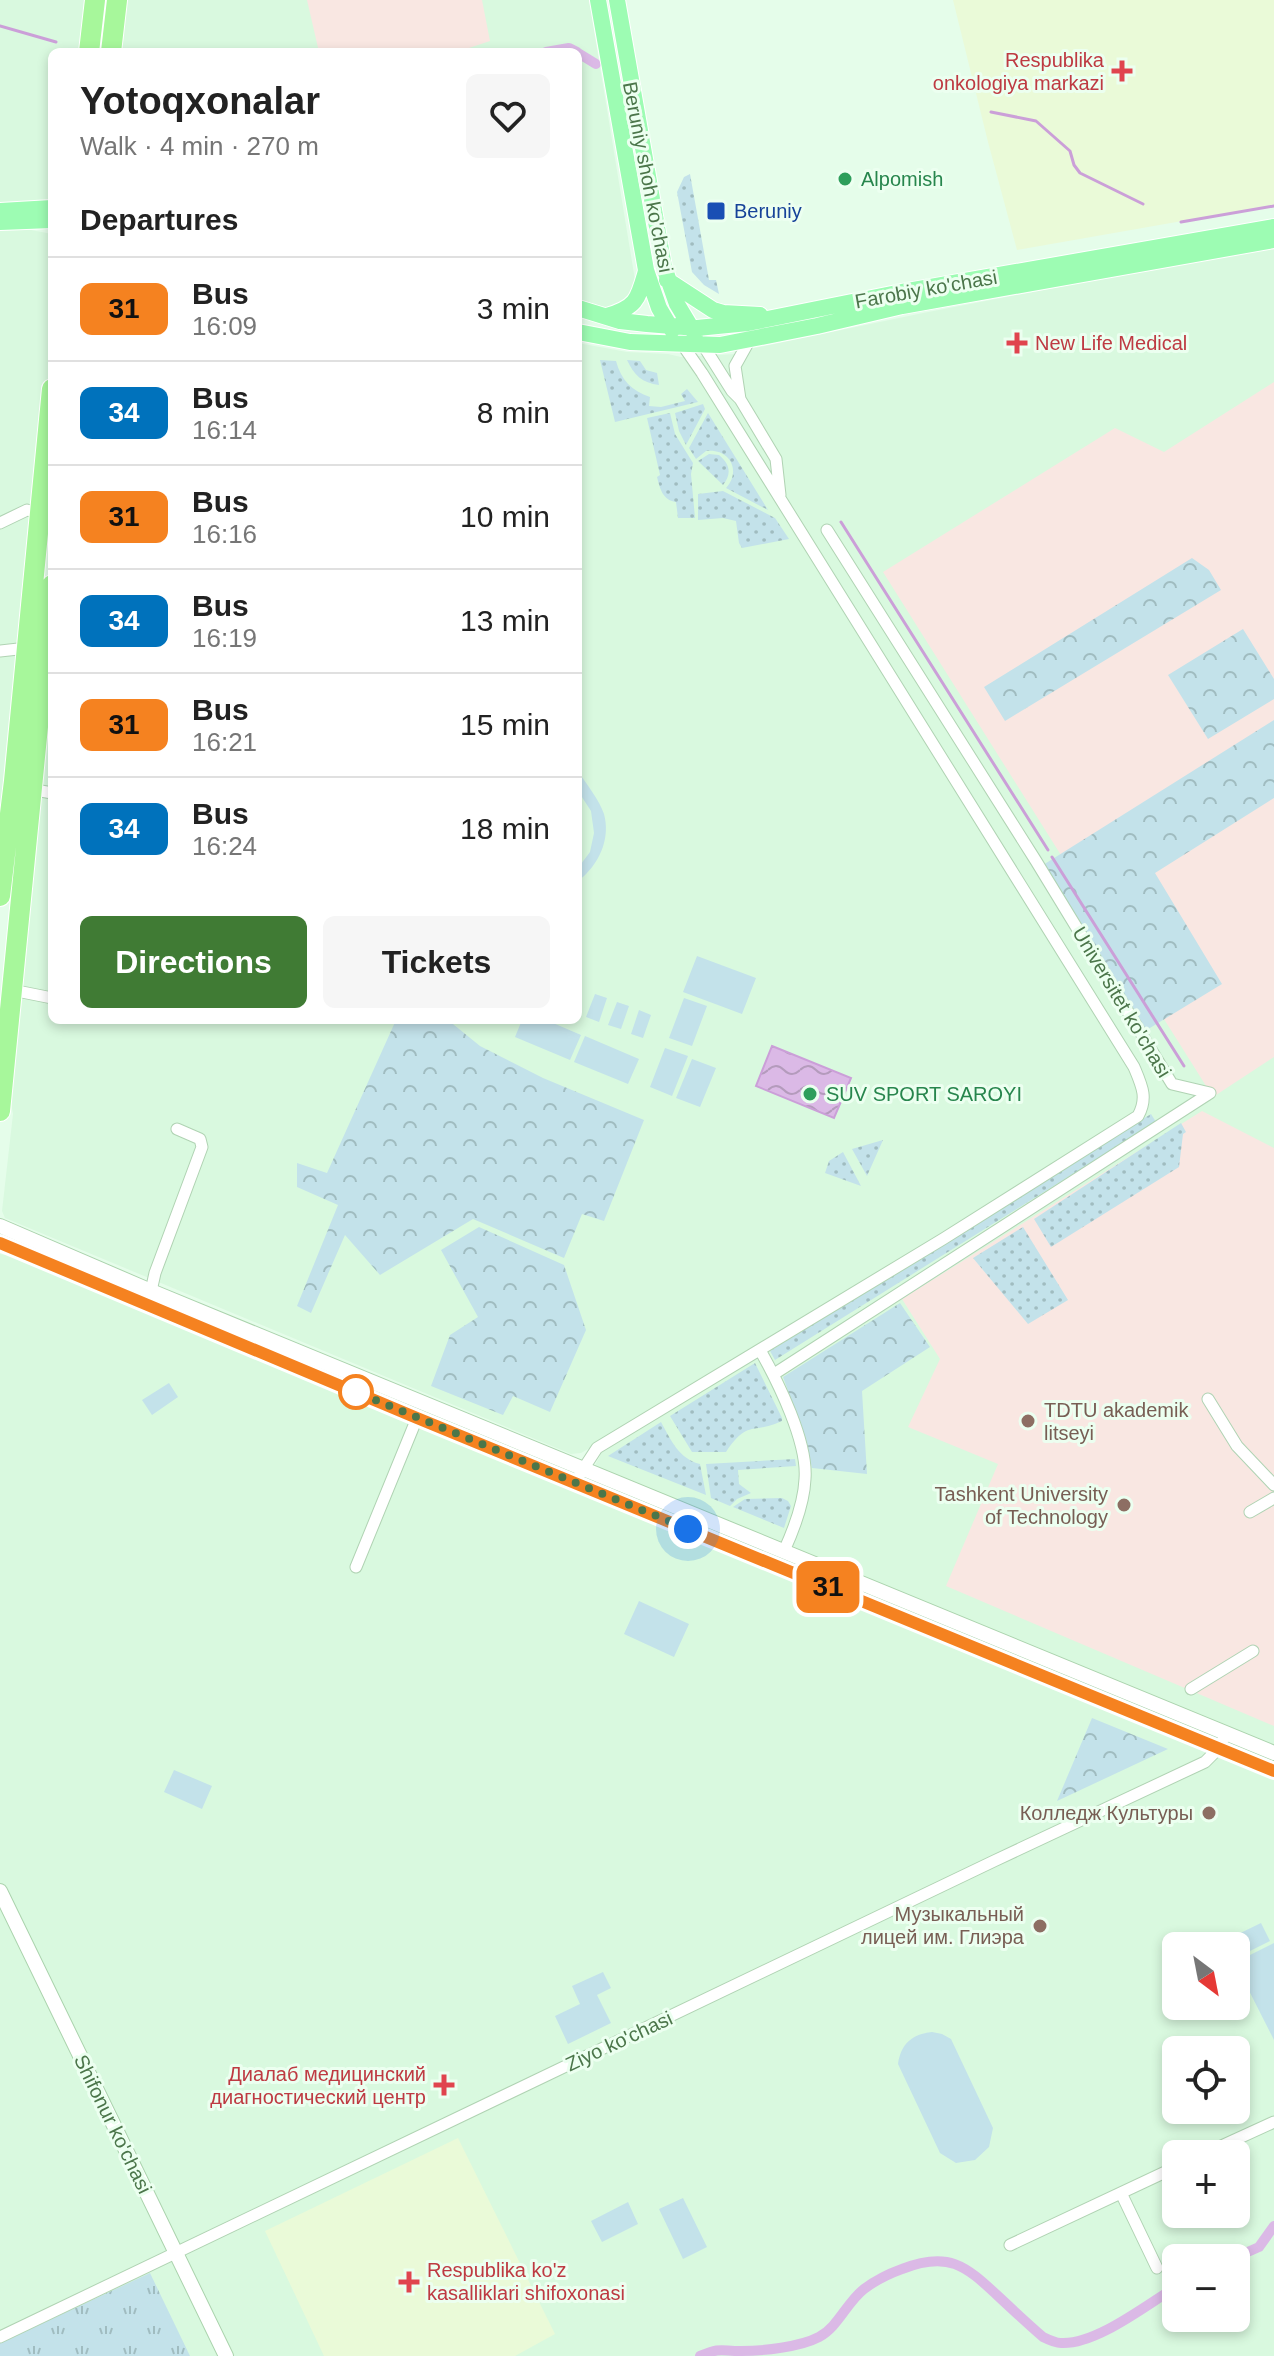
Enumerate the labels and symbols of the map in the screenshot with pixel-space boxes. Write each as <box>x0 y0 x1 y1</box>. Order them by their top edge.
place label: Respublika onkologiya markazi <box>933 49 1105 94</box>
marker: Respublika onkologiya markazi <box>1111 60 1133 82</box>
street label: Beruniy shoh ko'chasi <box>619 80 677 274</box>
place label: Alpomish <box>861 168 943 190</box>
marker: Alpomish <box>836 170 854 188</box>
marker: Beruniy <box>705 200 727 222</box>
place label: Beruniy <box>734 200 802 222</box>
street label: Farobiy ko'chasi <box>853 266 999 312</box>
marker: New Life Medical <box>1006 332 1028 354</box>
place label: New Life Medical <box>1035 332 1187 354</box>
street label: Universitet ko'chasi <box>1068 923 1176 1081</box>
place label: SUV SPORT SAROYI <box>826 1083 1022 1105</box>
marker: SUV SPORT SAROYI <box>801 1085 819 1103</box>
unlabelled marker <box>339 1375 373 1409</box>
place label: TDTU akademik litseyi <box>1044 1399 1189 1444</box>
marker: TDTU akademik litseyi <box>1019 1412 1037 1430</box>
place label: Tashkent University of Technology <box>935 1483 1108 1528</box>
marker: Tashkent University of Technology <box>1115 1496 1133 1514</box>
your location <box>668 1509 708 1549</box>
line badge: 31 <box>792 1561 864 1613</box>
place label: Колледж Культуры <box>1020 1802 1193 1824</box>
marker: Колледж Культуры <box>1200 1804 1218 1822</box>
place label: Музыкальный лицей им. Глиэра <box>861 1903 1025 1948</box>
marker: Музыкальный лицей им. Глиэра <box>1031 1917 1049 1935</box>
north arrow <box>1162 1932 1250 2020</box>
street label: Ziyo ko'chasi <box>562 2007 676 2075</box>
street label: Shifonur ko'chasi <box>70 2051 156 2197</box>
place label: Диалаб медицинский диагностический центр <box>210 2063 426 2108</box>
marker: Диалаб медицинский диагностический центр <box>433 2074 455 2096</box>
place label: Respublika ko'z kasalliklari shifoxonasi <box>427 2259 625 2304</box>
marker: Respublika ko'z kasalliklari shifoxonasi <box>398 2271 420 2293</box>

